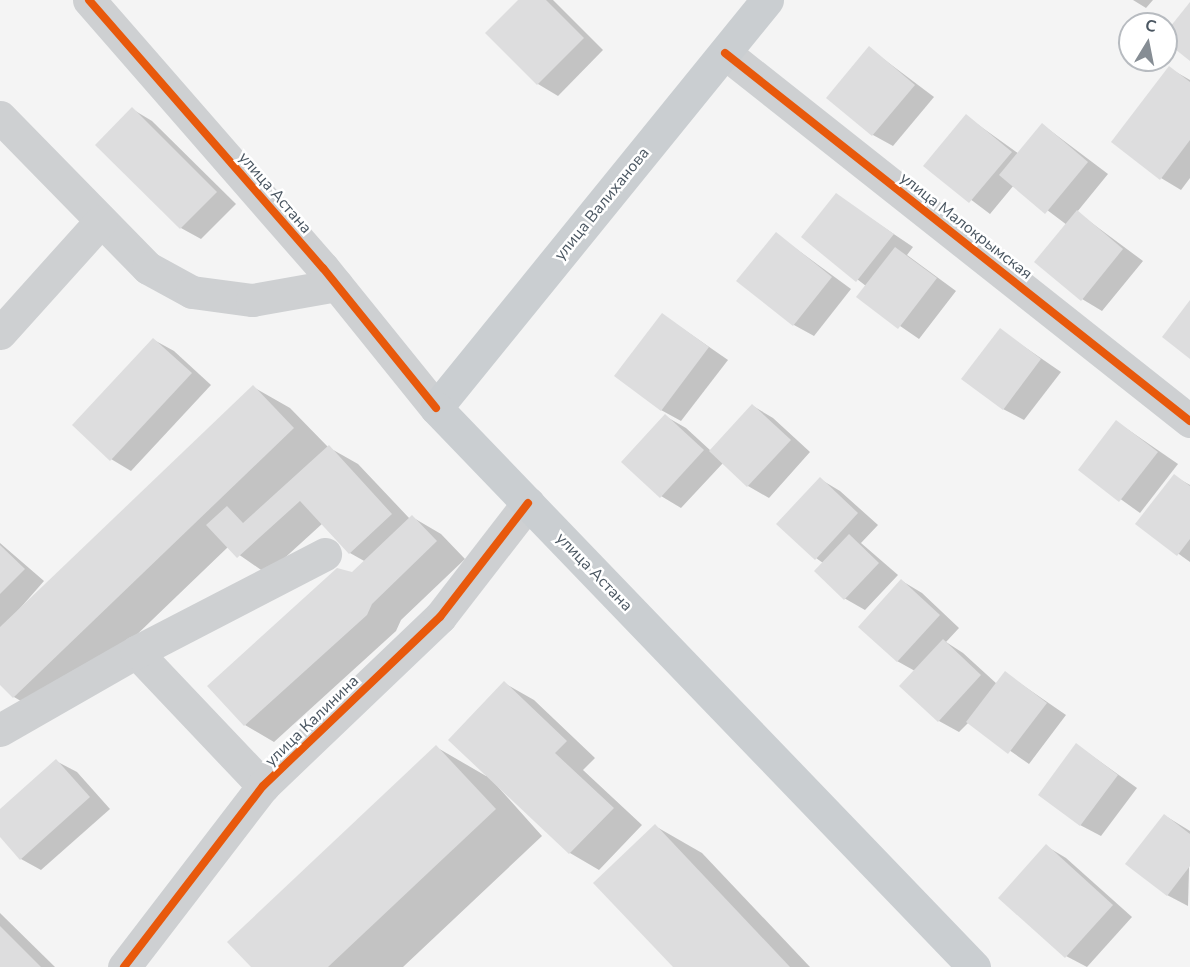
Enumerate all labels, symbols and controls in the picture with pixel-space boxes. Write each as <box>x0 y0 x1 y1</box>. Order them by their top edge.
north arrow <box>1118 12 1178 72</box>
text: С <box>1144 14 1158 38</box>
street label: улица Валиханова <box>551 144 653 264</box>
street label: улица Астана <box>234 148 316 238</box>
street label: улица Малокрымская <box>896 168 1036 284</box>
street label: улица Астана <box>552 529 636 615</box>
street label: улица Калинина <box>261 671 363 771</box>

